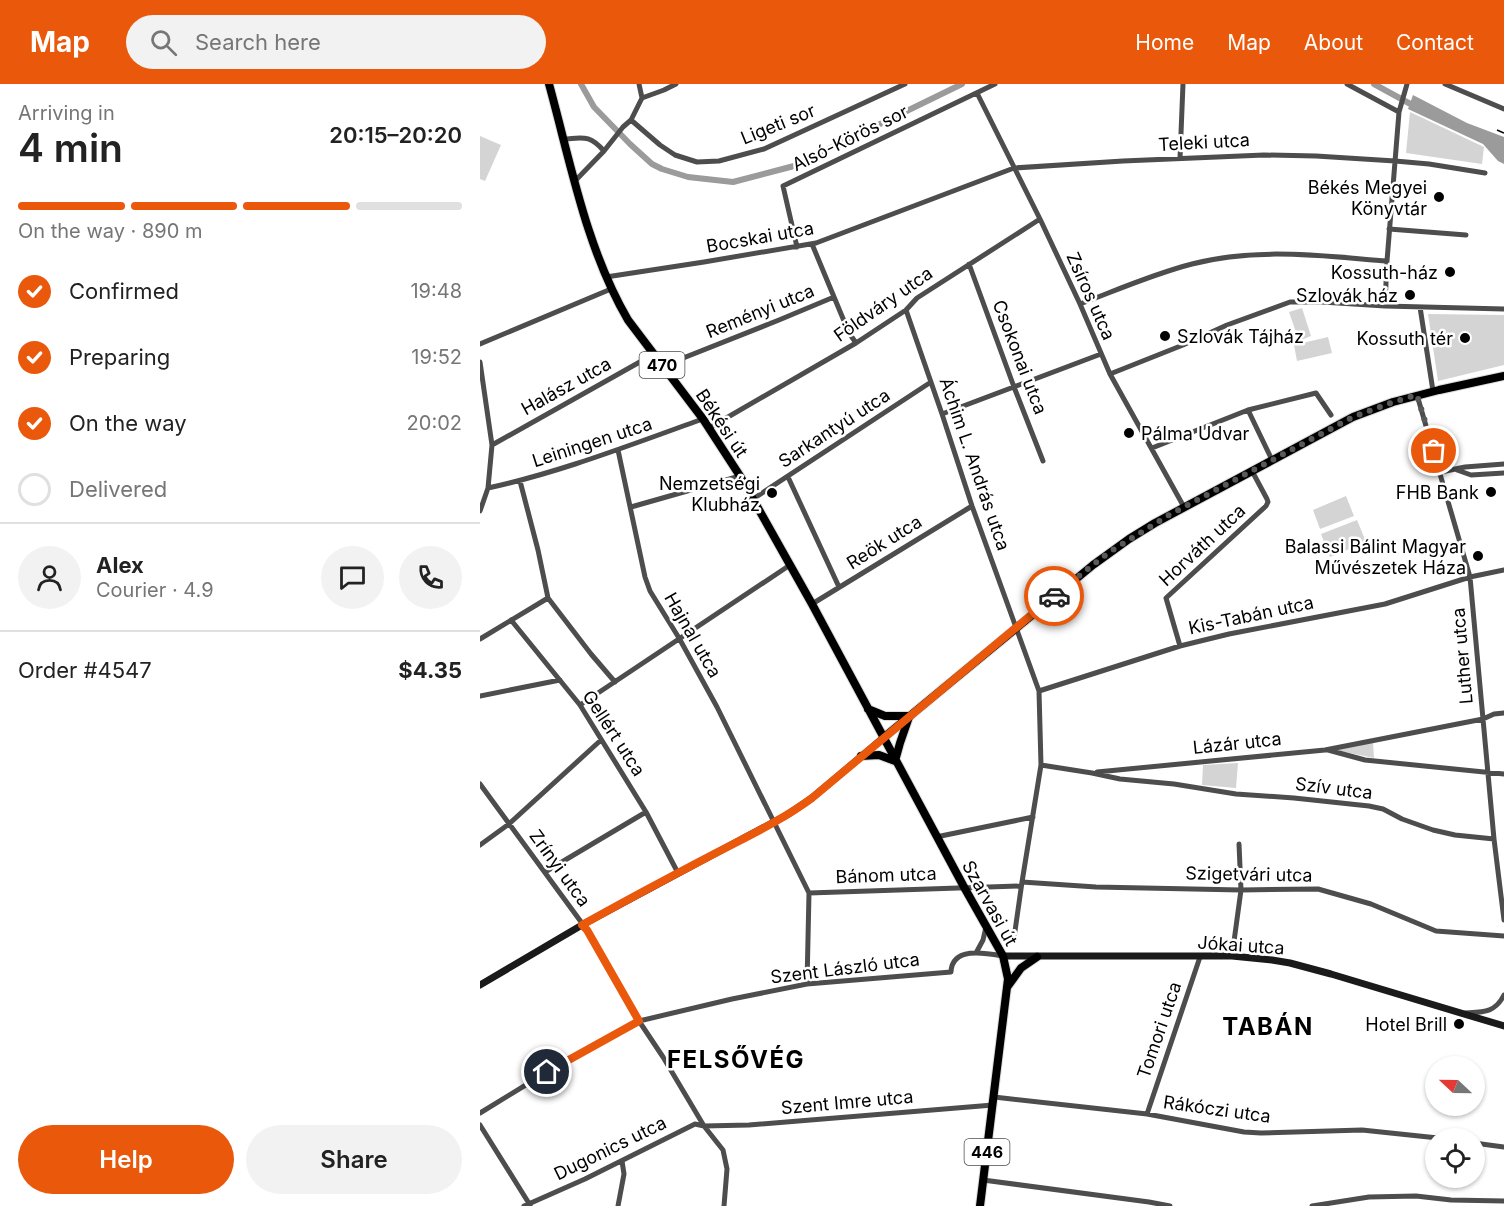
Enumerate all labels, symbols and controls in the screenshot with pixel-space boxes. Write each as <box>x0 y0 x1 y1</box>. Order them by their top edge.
search box <box>126 15 546 69</box>
text: Map <box>30 25 90 59</box>
icon: search <box>147 26 180 59</box>
text: Search here <box>195 29 321 55</box>
text: Home <box>1135 30 1194 55</box>
text: Map <box>1227 30 1271 55</box>
text: About <box>1304 30 1363 55</box>
text: Contact <box>1396 30 1474 55</box>
street label: Ligeti sor <box>738 99 819 148</box>
text: Arriving in <box>18 101 115 125</box>
street label: Alsó-Körös sor <box>789 101 912 175</box>
text: 20:15–20:20 <box>329 122 462 148</box>
text: 4 min <box>18 124 123 171</box>
street label: Teleki utca <box>1158 129 1250 155</box>
place label: Békés Megyei Könyvtár <box>1308 177 1427 219</box>
marker: Békés Megyei Könyvtár <box>1432 190 1446 204</box>
street label: Bocskai utca <box>705 217 815 257</box>
text: On the way · 890 m <box>18 219 202 243</box>
street label: Zsíros utca <box>1062 249 1120 343</box>
street label: Földváry utca <box>830 262 936 346</box>
place label: Kossuth-ház <box>1331 262 1438 283</box>
marker: Kossuth-ház <box>1443 265 1457 279</box>
icon: check <box>18 275 51 308</box>
text: Confirmed <box>69 278 179 304</box>
text: 19:48 <box>410 279 462 303</box>
street label: Reményi utca <box>703 280 817 342</box>
place label: Szlovák ház <box>1296 285 1398 306</box>
marker: Szlovák ház <box>1403 288 1417 302</box>
street label: Csokonai utca <box>989 297 1051 417</box>
place label: Szlovák Tájház <box>1177 326 1304 347</box>
place label: Kossuth tér <box>1357 328 1453 349</box>
marker: Szlovák Tájház <box>1158 329 1172 343</box>
marker: Kossuth tér <box>1458 331 1472 345</box>
icon: check <box>18 341 51 374</box>
text: Preparing <box>69 344 170 370</box>
text: 19:52 <box>411 345 462 369</box>
road number: 470 <box>640 352 684 378</box>
street label: Halász utca <box>517 353 615 419</box>
street label: Áchim L. András utca <box>936 374 1015 553</box>
street label: Sarkantyú utca <box>774 384 894 472</box>
street label: Békési út <box>692 385 752 461</box>
icon: check <box>18 407 51 440</box>
text: On the way <box>69 410 187 436</box>
text: 20:02 <box>407 411 462 435</box>
street label: Leiningen utca <box>529 413 655 471</box>
place label: Pálma Udvar <box>1141 423 1250 444</box>
pin <box>1408 425 1459 476</box>
marker: Pálma Udvar <box>1122 426 1136 440</box>
icon: bag <box>1417 434 1450 467</box>
place label: Nemzetségi Klubház <box>659 473 760 515</box>
text: Delivered <box>69 476 167 502</box>
place label: FHB Bank <box>1396 482 1479 503</box>
marker: FHB Bank <box>1484 485 1498 499</box>
marker: Nemzetségi Klubház <box>765 486 779 500</box>
street label: Horváth utca <box>1155 500 1249 590</box>
street label: Reök utca <box>843 511 925 573</box>
place label: Balassi Bálint Magyar Művészetek Háza <box>1285 536 1466 578</box>
button: person <box>18 546 81 609</box>
button: chat <box>321 546 384 609</box>
button: phone <box>399 546 462 609</box>
marker: Balassi Bálint Magyar Művészetek Háza <box>1471 549 1485 563</box>
text: Alex <box>96 552 144 578</box>
courier <box>1024 566 1084 626</box>
text: Courier · 4.9 <box>96 578 214 602</box>
icon: car <box>1038 580 1071 613</box>
street label: Hajnal utca <box>660 589 726 681</box>
street label: Kis-Tabán utca <box>1186 591 1316 639</box>
street label: Luther utca <box>1447 607 1477 705</box>
text: Order #4547 <box>18 657 152 683</box>
text: $4.35 <box>398 657 462 683</box>
street label: Gellért utca <box>578 686 650 780</box>
street label: Lázár utca <box>1192 728 1282 758</box>
street label: Szív utca <box>1294 773 1374 803</box>
street label: Zrínyi utca <box>525 826 595 910</box>
street label: Szarvasi út <box>958 857 1022 949</box>
street label: Szigetvári utca <box>1185 862 1313 886</box>
street label: Bánom utca <box>835 863 937 887</box>
street label: Jókai utca <box>1197 931 1285 959</box>
street label: Szent László utca <box>769 948 921 988</box>
street label: Tomori utca <box>1133 979 1185 1081</box>
district label: TABÁN <box>1222 1012 1314 1041</box>
place label: Hotel Brill <box>1365 1014 1447 1035</box>
marker: Hotel Brill <box>1452 1017 1466 1031</box>
district label: FELSŐVÉG <box>667 1045 805 1074</box>
pin <box>521 1046 572 1097</box>
icon: home <box>530 1055 563 1088</box>
north arrow <box>1425 1056 1485 1116</box>
map controls <box>1425 1056 1485 1188</box>
street label: Szent Imre utca <box>780 1086 914 1118</box>
street label: Rákóczi utca <box>1162 1091 1272 1127</box>
street label: Dugonics utca <box>550 1112 670 1184</box>
button: Help <box>18 1125 234 1194</box>
button: Share <box>246 1125 462 1194</box>
button: locate <box>1425 1128 1485 1188</box>
road number: 446 <box>964 1139 1010 1165</box>

